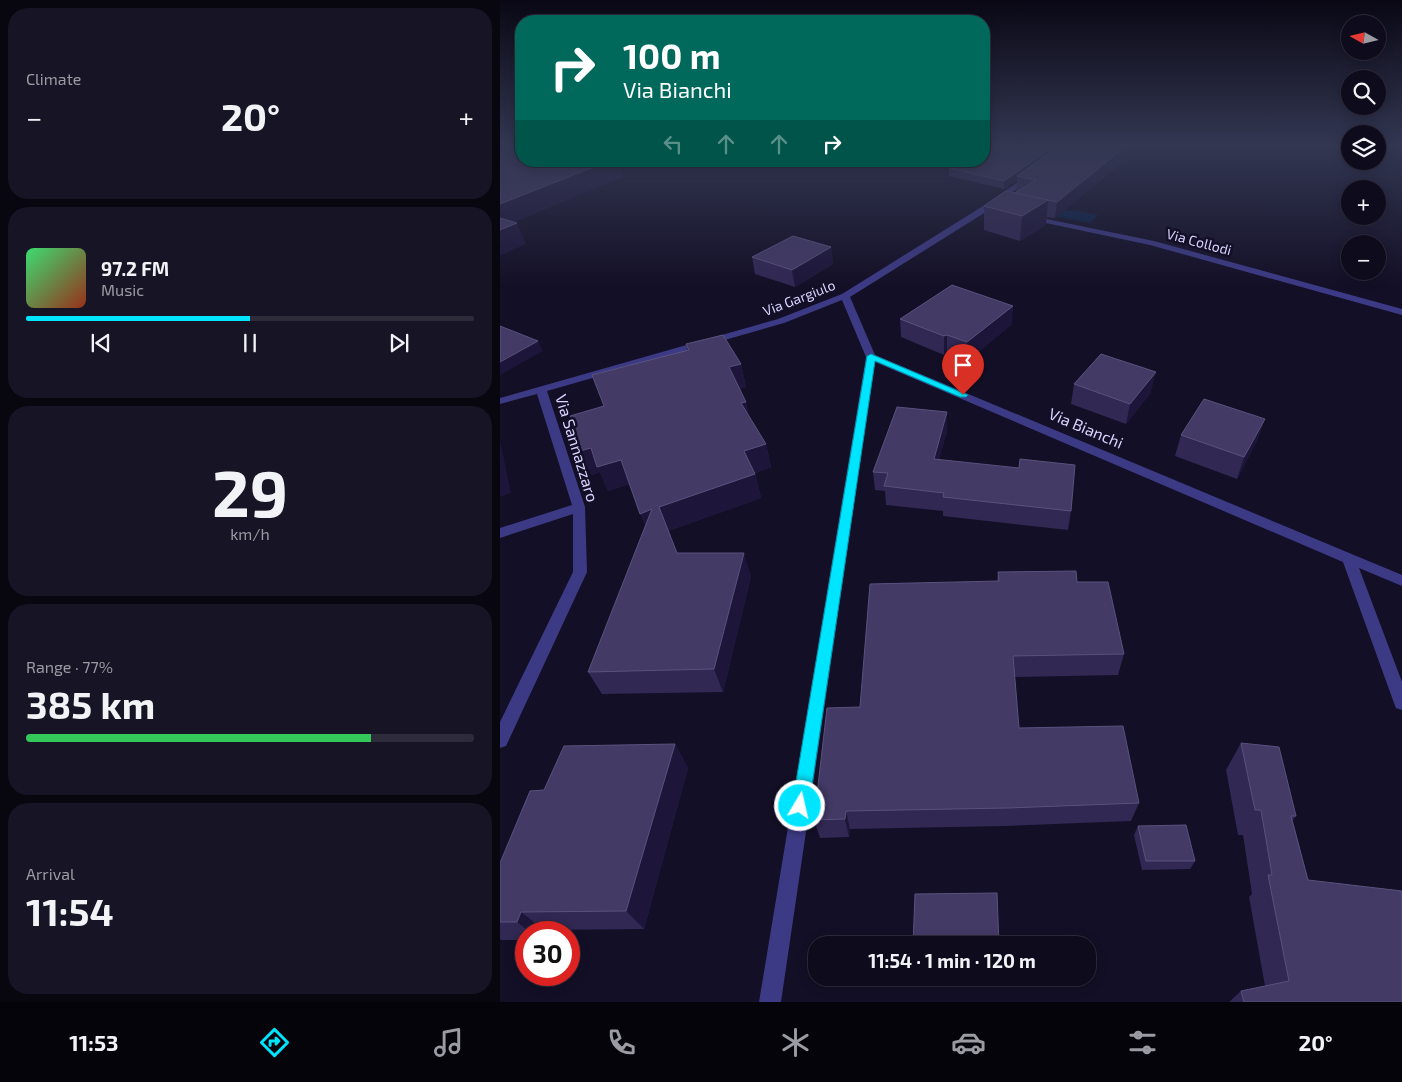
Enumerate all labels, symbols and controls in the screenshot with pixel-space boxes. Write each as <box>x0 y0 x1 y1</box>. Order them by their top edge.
north arrow <box>1341 15 1386 60</box>
map controls <box>1341 15 1386 280</box>
text: 100 m <box>623 34 721 76</box>
icon: right <box>540 35 605 100</box>
text: Climate <box>26 69 81 88</box>
button: search <box>1341 70 1386 115</box>
text: Via Bianchi <box>623 76 732 102</box>
text: 20° <box>221 93 280 139</box>
text: − <box>26 100 42 134</box>
text: + <box>459 100 474 134</box>
button: layers <box>1341 125 1386 170</box>
icon: left <box>659 130 687 158</box>
icon: ahead <box>712 130 740 158</box>
icon: ahead <box>765 130 793 158</box>
icon: right <box>818 130 846 158</box>
button: + <box>1341 180 1386 225</box>
street label: Via Collodi <box>1165 225 1233 258</box>
button: − <box>1341 235 1386 280</box>
text: 97.2 FM <box>101 257 169 280</box>
street label: Via Gargiulo <box>760 276 837 319</box>
text: Music <box>101 280 144 299</box>
icon: previous <box>87 329 115 357</box>
icon: pause <box>236 329 264 357</box>
icon: next <box>385 329 413 357</box>
pin <box>942 344 984 395</box>
icon: arrive <box>949 351 977 379</box>
street label: Via Sannazzaro <box>552 392 603 504</box>
street label: Via Bianchi <box>1046 403 1126 452</box>
text: 29 <box>212 452 288 530</box>
text: km/h <box>230 524 270 543</box>
text: Range · 77% <box>26 657 113 676</box>
text: 385 km <box>26 681 155 727</box>
position arrow <box>773 779 825 831</box>
text: Arrival <box>26 864 75 883</box>
text: 11:54 <box>26 888 114 934</box>
speed limit sign: 30 <box>515 921 580 986</box>
text: 11:54 · 1 min · 120 m <box>868 949 1036 972</box>
icon: directions <box>257 1025 292 1060</box>
icon: music <box>431 1025 466 1060</box>
icon: phone <box>604 1025 639 1060</box>
icon: climate <box>778 1025 813 1060</box>
icon: car <box>951 1025 986 1060</box>
icon: filters <box>1125 1025 1160 1060</box>
text: 11:53 <box>69 1029 119 1055</box>
text: 20° <box>1298 1029 1333 1055</box>

